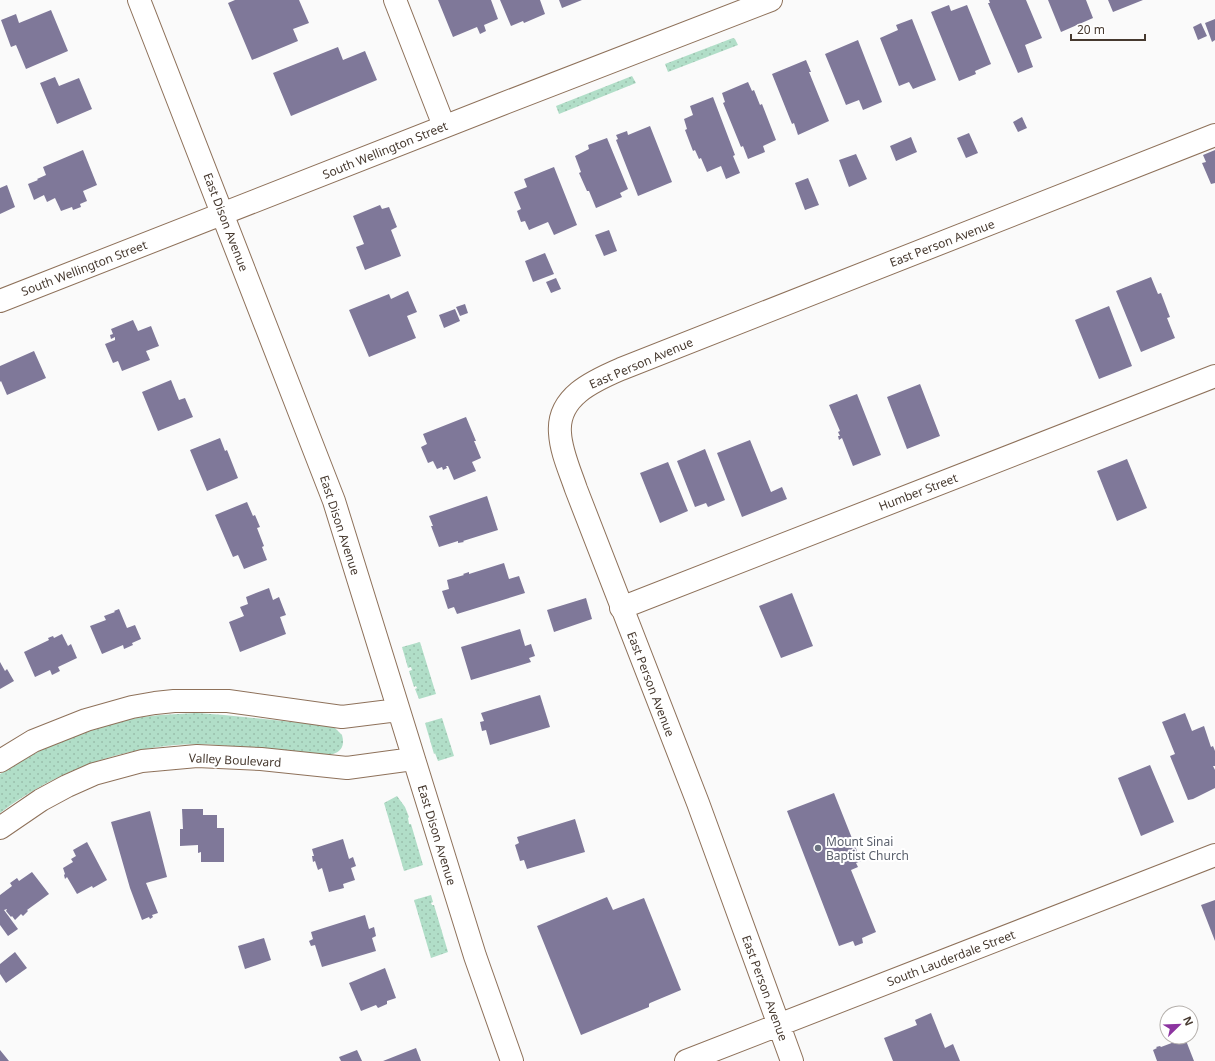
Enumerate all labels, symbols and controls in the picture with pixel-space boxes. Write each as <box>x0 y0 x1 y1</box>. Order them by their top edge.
scale bar <box>1071 16 1145 42</box>
text: 20 m <box>1077 21 1105 38</box>
street label: South Wellington Street <box>320 117 451 183</box>
street label: East Dison Avenue <box>199 170 253 274</box>
street label: East Person Avenue <box>887 215 997 271</box>
street label: South Wellington Street <box>19 236 150 300</box>
street label: East Person Avenue <box>586 333 696 393</box>
street label: Humber Street <box>876 469 961 515</box>
street label: East Dison Avenue <box>316 473 364 577</box>
street label: East Person Avenue <box>623 629 679 739</box>
street label: Valley Boulevard <box>188 749 282 771</box>
street label: East Dison Avenue <box>414 783 460 887</box>
place label: Mount Sinai Baptist Church <box>826 833 909 864</box>
marker: Mount Sinai Baptist Church <box>813 843 823 853</box>
street label: South Lauderdale Street <box>884 925 1018 990</box>
street label: East Person Avenue <box>738 933 792 1043</box>
north arrow <box>1159 1005 1199 1045</box>
text: N <box>1180 1014 1197 1028</box>

